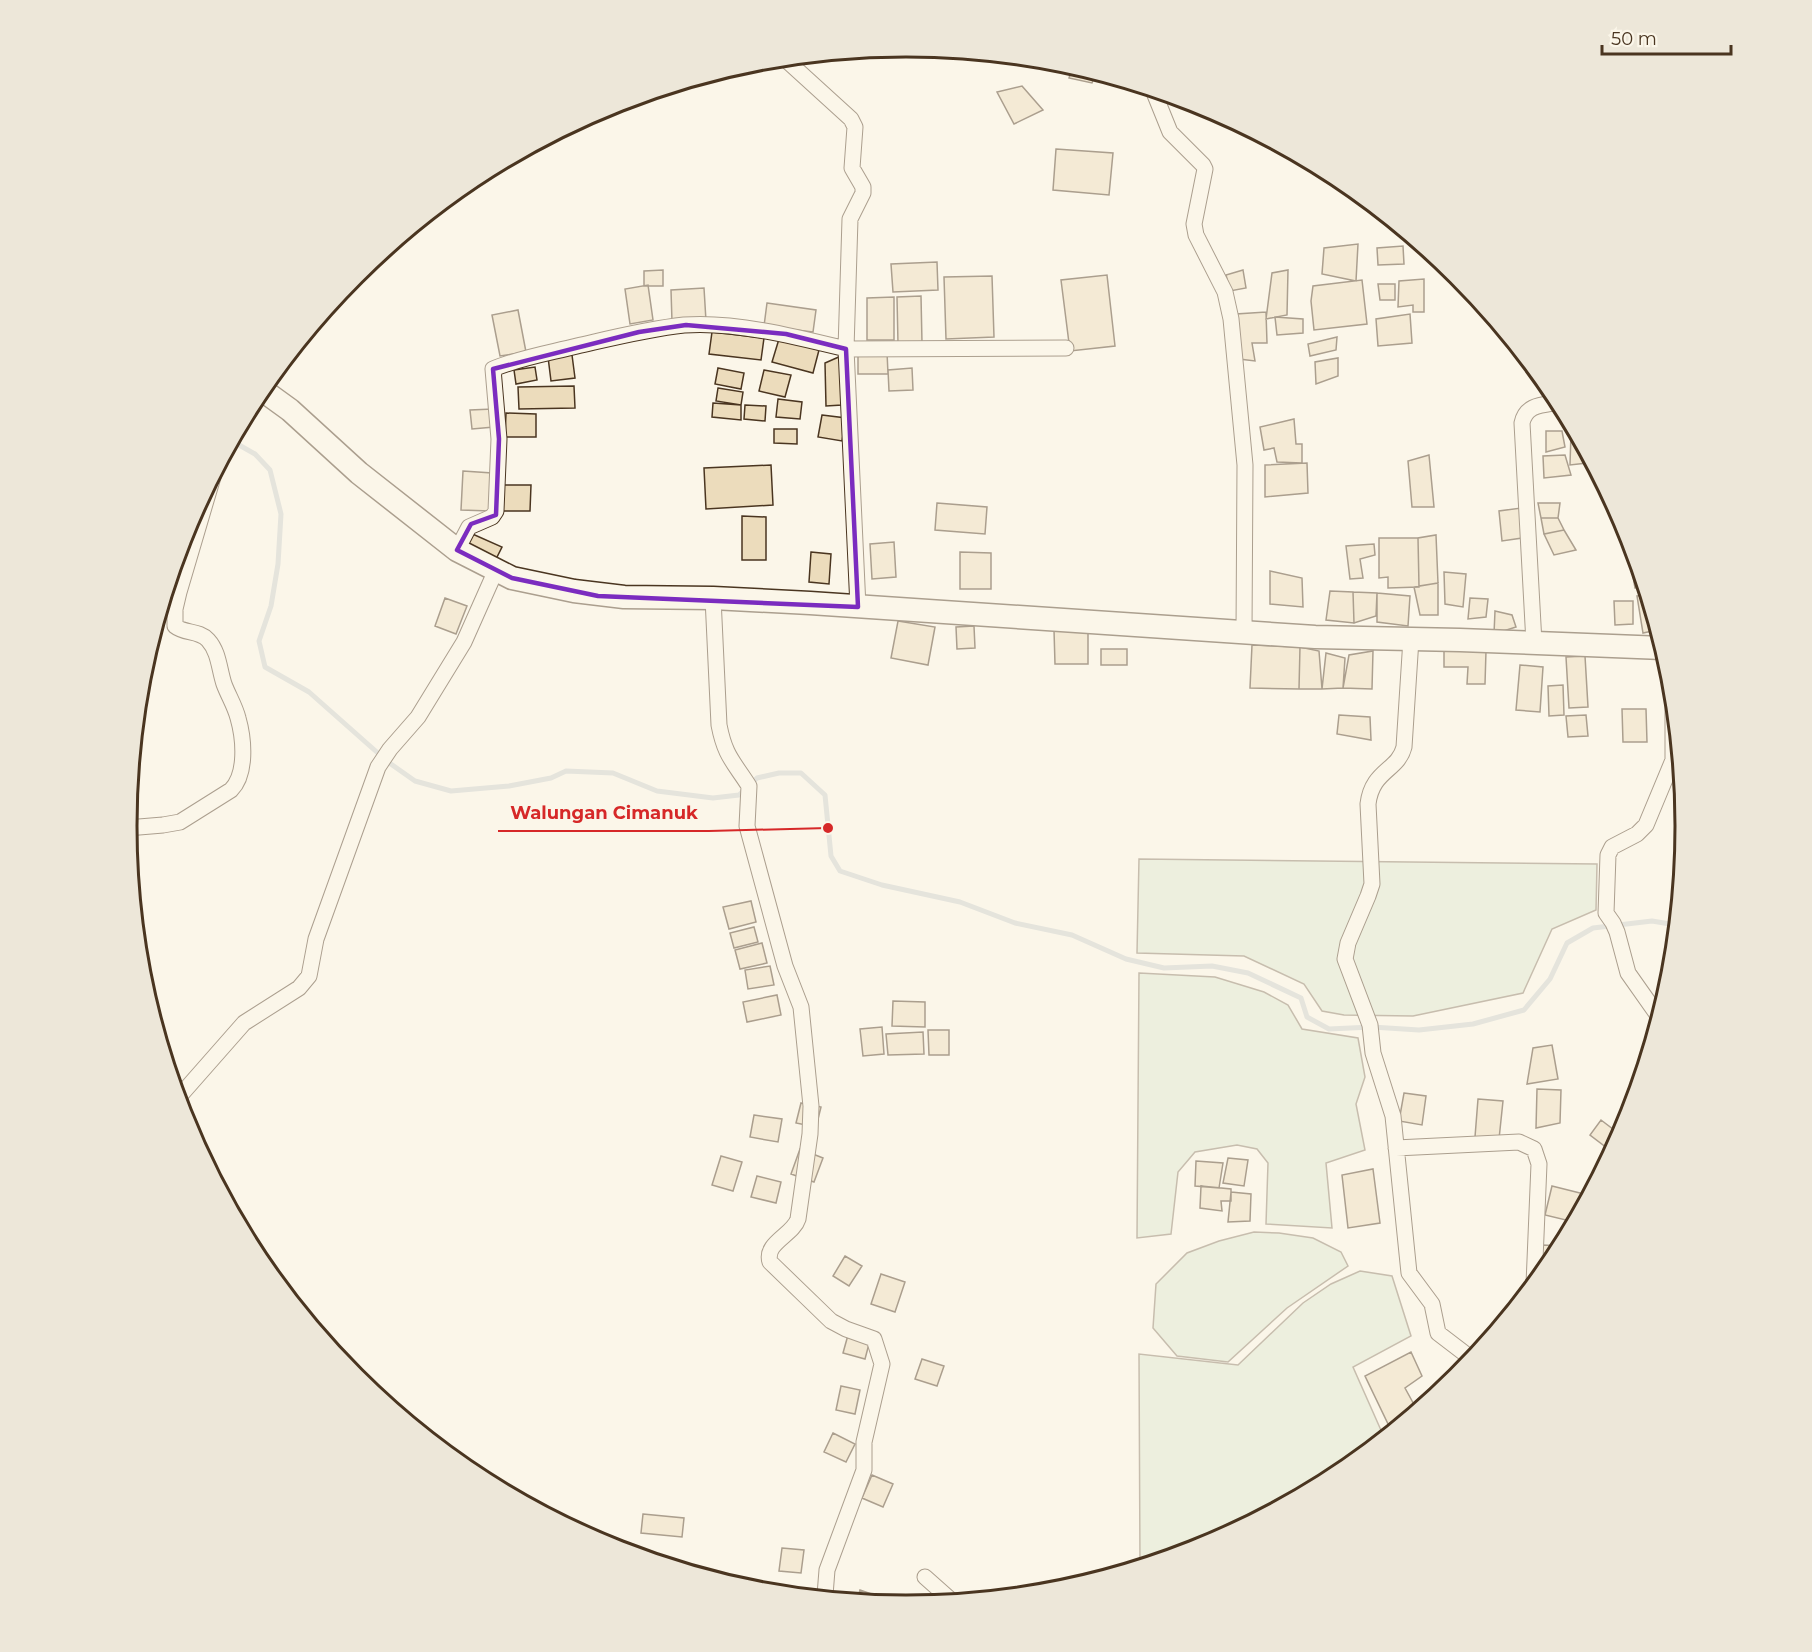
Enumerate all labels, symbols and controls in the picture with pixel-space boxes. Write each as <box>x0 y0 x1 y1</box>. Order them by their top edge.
scale bar <box>1602 18 1731 56</box>
text: 50 m <box>1611 28 1657 50</box>
callout: Walungan Cimanuk <box>498 795 709 831</box>
text: Walungan Cimanuk <box>510 802 698 824</box>

